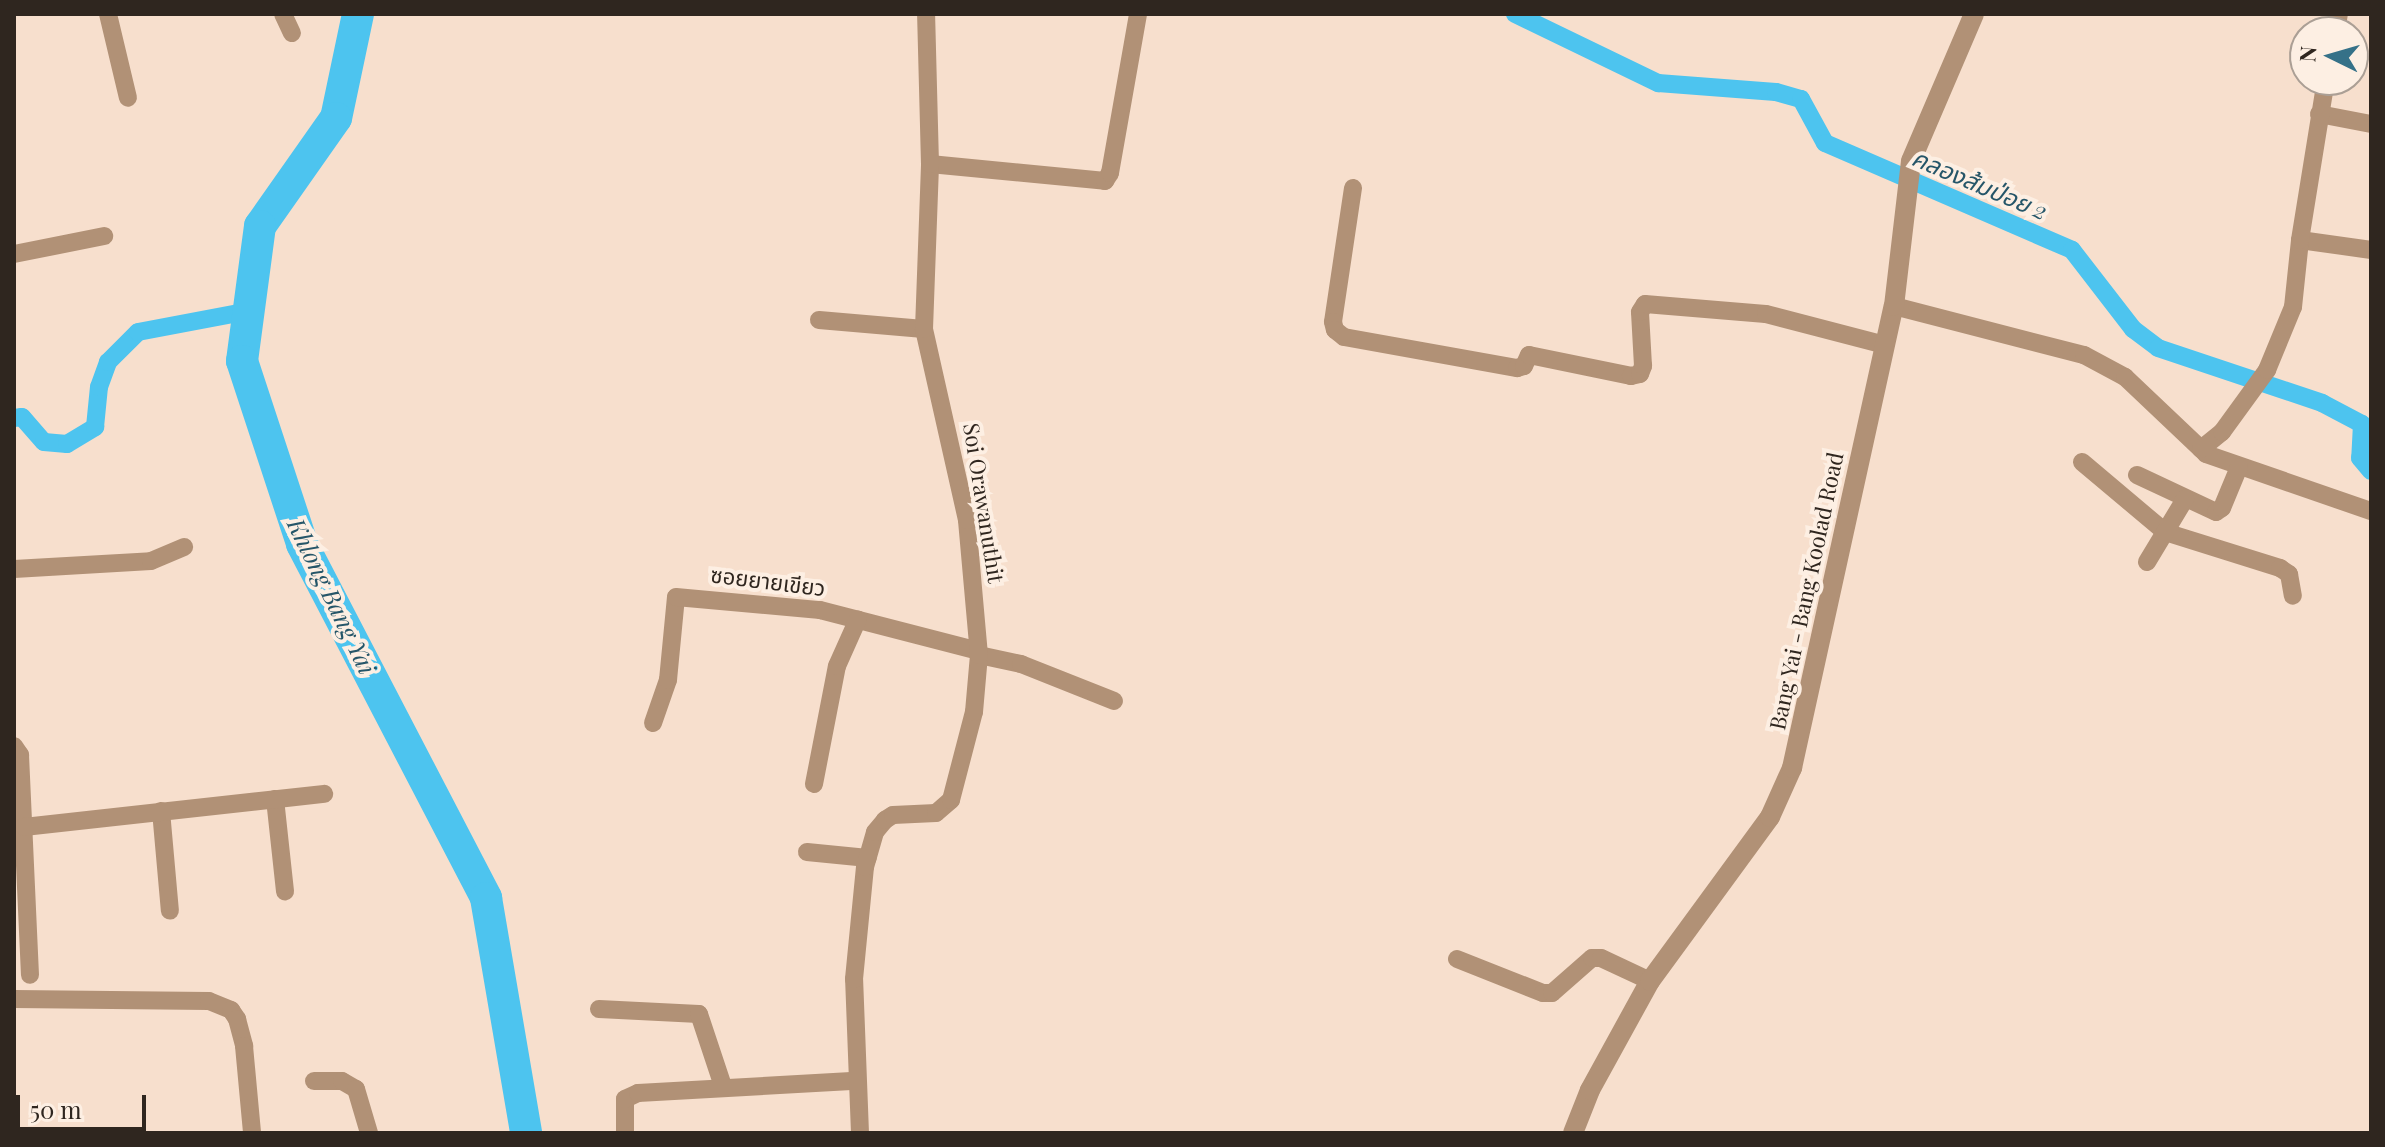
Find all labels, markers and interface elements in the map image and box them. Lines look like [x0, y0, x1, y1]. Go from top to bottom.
north arrow [2289, 16, 2369, 96]
text: N [2291, 45, 2323, 63]
water label: คลองส้มป่อย 2 [1908, 143, 2052, 225]
street label: Soi Orawanuthit [958, 421, 1010, 585]
street label: Bang Yai - Bang Koolad Road [1764, 449, 1848, 733]
water label: Khlong Bang Yai [282, 513, 382, 679]
street label: ซอยยายเขียว [709, 561, 827, 601]
scale bar [20, 1079, 150, 1129]
text: 50 m [30, 1093, 82, 1125]

